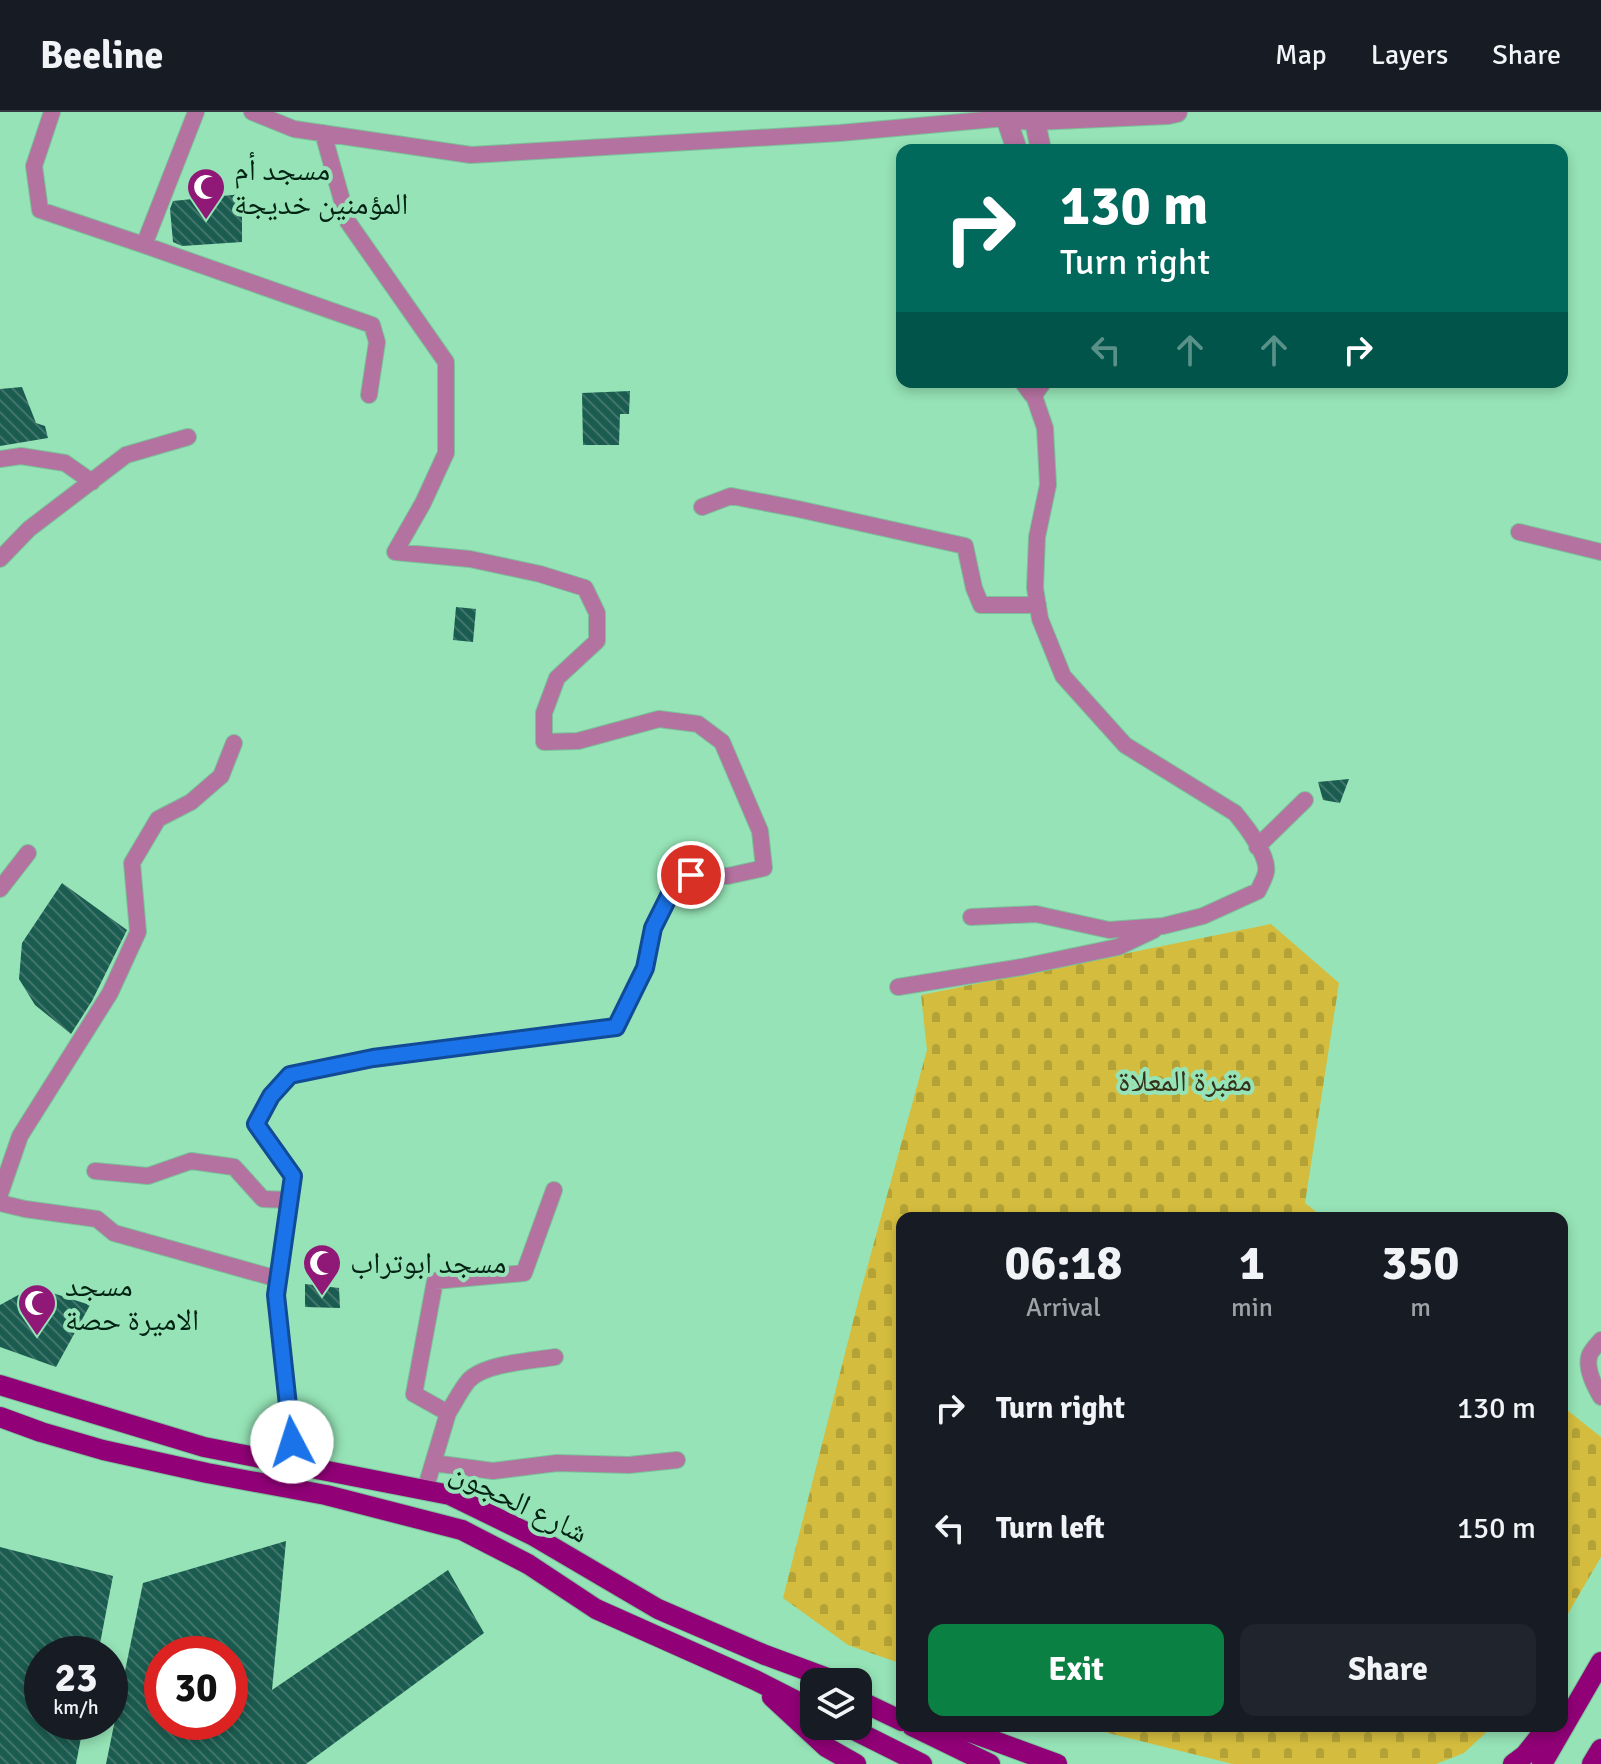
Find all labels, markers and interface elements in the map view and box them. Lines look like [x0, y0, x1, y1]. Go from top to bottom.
text: Beeline [40, 32, 163, 79]
text: Map [1275, 38, 1327, 72]
text: Layers [1371, 38, 1448, 72]
text: Share [1492, 38, 1561, 72]
place label: مسجد أم المؤمنين خديجة [234, 151, 408, 223]
mosque icon: مسجد أم المؤمنين خديجة [185, 166, 227, 221]
text: 130 m [1060, 171, 1208, 240]
icon: right [928, 176, 1032, 280]
text: Turn right [1060, 240, 1210, 285]
icon: left [1084, 328, 1128, 372]
icon: ahead [1168, 328, 1212, 372]
icon: ahead [1252, 328, 1296, 372]
icon: right [1336, 328, 1380, 372]
pin [657, 841, 725, 909]
icon: arrive [669, 853, 713, 897]
park label: مقبرة المعلاة [1118, 1063, 1252, 1100]
text: 06:18 [1005, 1234, 1122, 1293]
text: 1 [1239, 1234, 1265, 1293]
text: 350 [1382, 1234, 1459, 1293]
mosque icon: مسجد ابوتراب [301, 1242, 343, 1297]
place label: مسجد ابوتراب [350, 1245, 507, 1282]
place label: مسجد الاميرة حصة [65, 1268, 199, 1339]
mosque icon: مسجد الاميرة حصة [16, 1282, 58, 1337]
text: Arrival [1026, 1292, 1101, 1324]
text: min [1231, 1292, 1273, 1324]
text: m [1410, 1292, 1431, 1324]
icon: right [928, 1386, 972, 1430]
text: Turn right [996, 1390, 1125, 1427]
text: 130 m [1457, 1390, 1536, 1427]
position arrow [250, 1400, 334, 1484]
street label: شارع الحجون [444, 1453, 594, 1552]
icon: left [928, 1506, 972, 1550]
text: Turn left [996, 1510, 1105, 1547]
text: 150 m [1457, 1510, 1536, 1547]
button: Exit [928, 1624, 1224, 1716]
button: Share [1240, 1624, 1536, 1716]
speed limit sign: 30 [144, 1636, 248, 1740]
text: 23 [54, 1653, 98, 1703]
map controls [800, 1668, 872, 1740]
button: layers [800, 1668, 872, 1740]
text: km/h [53, 1695, 99, 1720]

